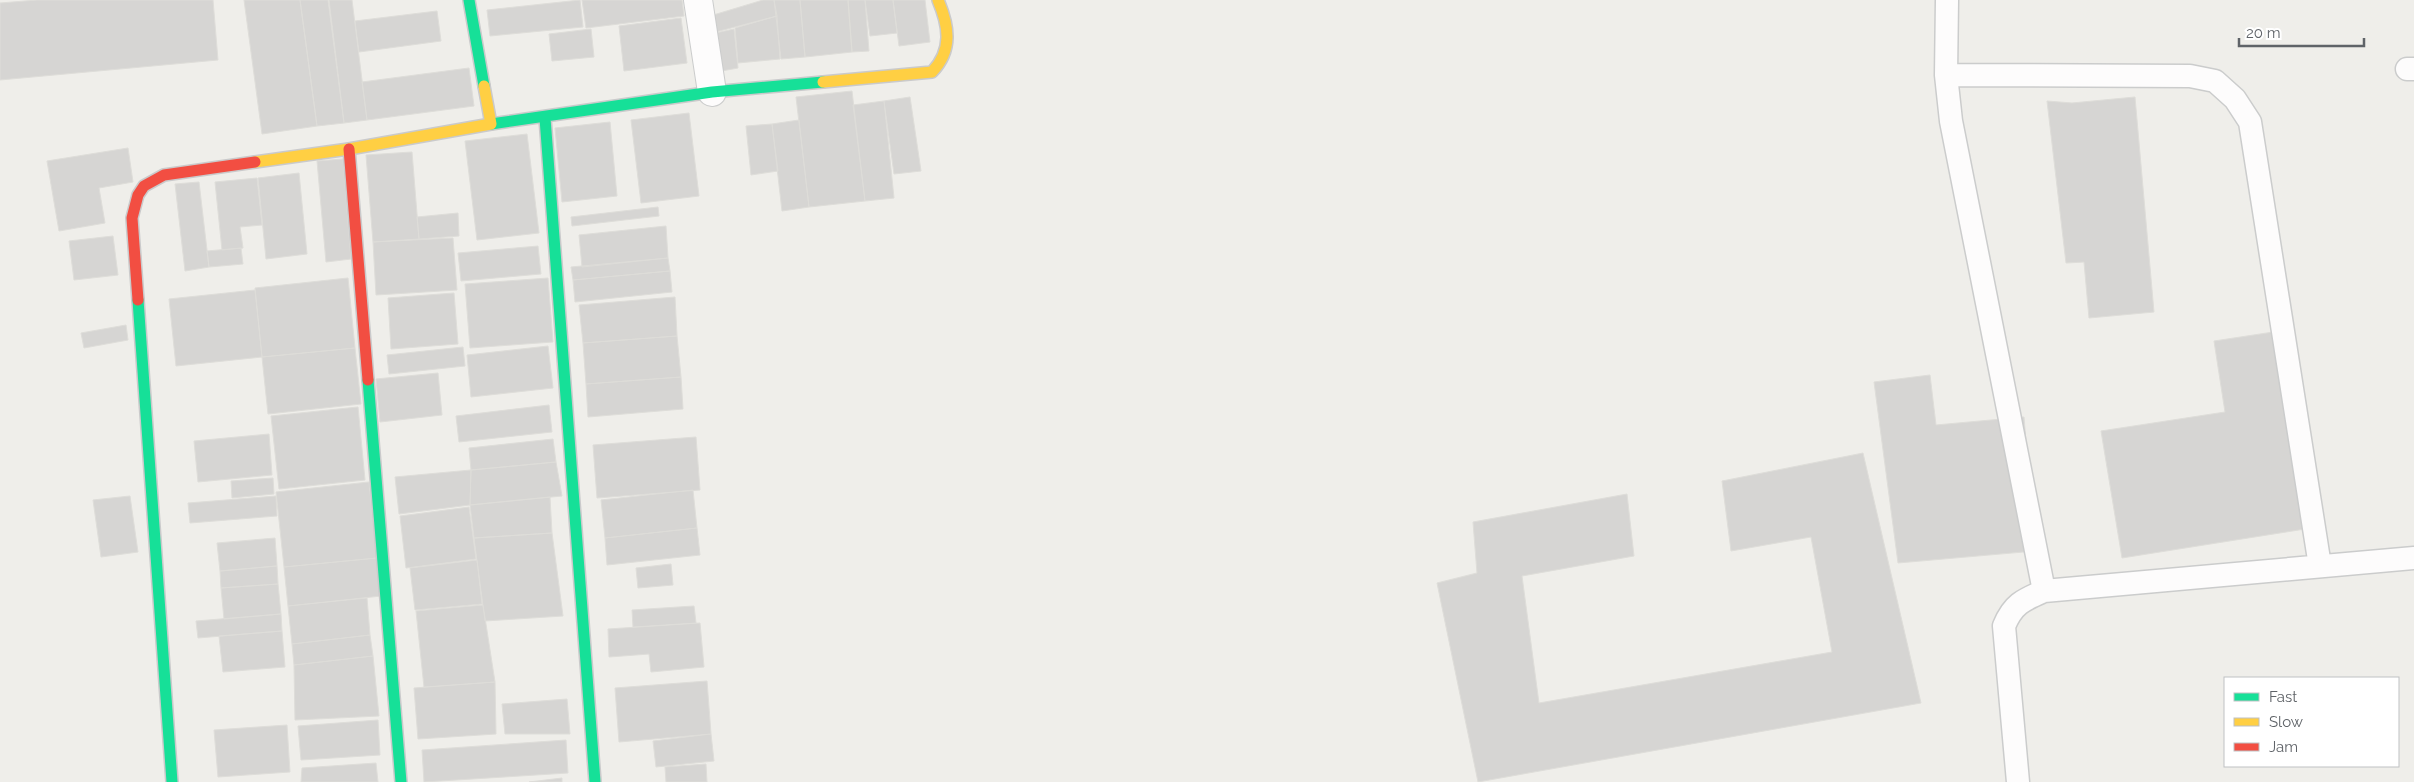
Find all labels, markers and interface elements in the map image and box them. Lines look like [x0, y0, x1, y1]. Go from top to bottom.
scale bar [2239, 15, 2364, 47]
text: 20 m [2246, 24, 2281, 42]
legend [2224, 677, 2399, 767]
text: Fast [2269, 688, 2297, 706]
text: Slow [2269, 713, 2303, 731]
text: Jam [2269, 738, 2298, 756]

